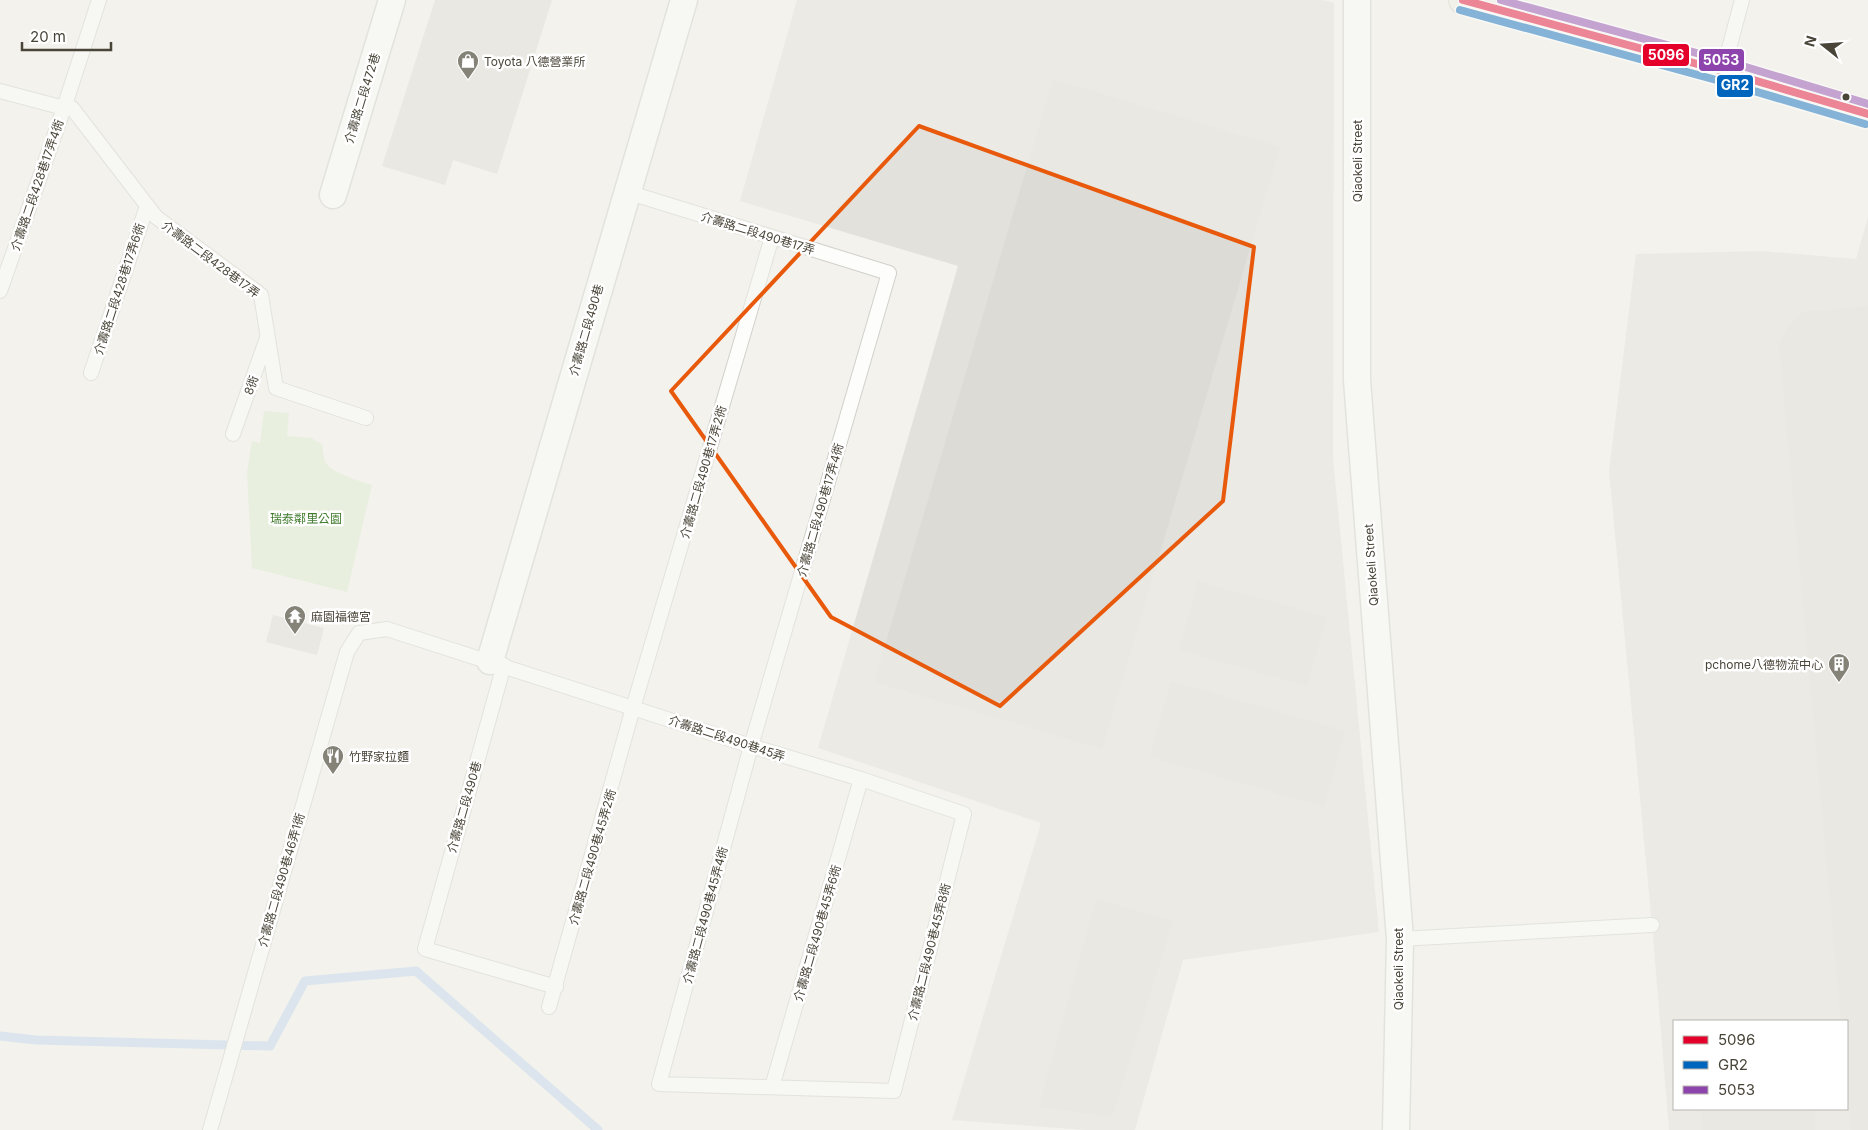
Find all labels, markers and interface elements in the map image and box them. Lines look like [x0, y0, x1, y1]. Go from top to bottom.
scale bar [22, 20, 111, 52]
north arrow [1798, 20, 1848, 70]
text: 20 m [30, 27, 66, 46]
text: N [1800, 33, 1820, 49]
line badge: 5096 [1642, 43, 1690, 67]
text: 5096 [1648, 46, 1684, 63]
line badge: 5053 [1698, 48, 1745, 72]
shop icon: Toyota 八德營業所 [456, 49, 480, 80]
street label: 介壽路二段472巷 [341, 51, 383, 145]
text: 5053 [1703, 51, 1739, 68]
place label: Toyota 八德營業所 [484, 54, 586, 69]
line badge: GR2 [1716, 74, 1754, 98]
text: GR2 [1721, 76, 1749, 93]
unlabelled marker [1841, 92, 1851, 102]
street label: 介壽路二段428巷17弄4衖 [7, 117, 67, 253]
street label: Qiaokeli Street [1350, 120, 1365, 202]
street label: 介壽路二段490巷17弄 [699, 209, 817, 257]
street label: 介壽路二段428巷17弄 [159, 217, 263, 301]
street label: 介壽路二段428巷17弄6衖 [91, 221, 147, 357]
street label: 介壽路二段490巷 [566, 282, 606, 378]
street label: 8衖 [241, 373, 261, 397]
street label: 介壽路二段490巷17弄2衖 [677, 404, 729, 540]
street label: 介壽路二段490巷17弄4衖 [794, 442, 846, 578]
park label: 瑞泰鄰里公園 [270, 511, 342, 526]
street label: Qiaokeli Street [1361, 523, 1381, 607]
temple icon: 麻園福德宮 [283, 604, 307, 635]
place label: 麻園福德宮 [311, 609, 371, 624]
building icon: pchome八德物流中心 [1827, 652, 1851, 683]
place label: pchome八德物流中心 [1705, 657, 1823, 672]
street label: 介壽路二段490巷45弄 [667, 712, 787, 764]
restaurant icon: 竹野家拉麵 [321, 744, 345, 775]
place label: 竹野家拉麵 [349, 749, 409, 764]
street label: 介壽路二段490巷 [444, 759, 484, 855]
street label: 介壽路二段490巷45弄2衖 [565, 787, 619, 927]
street label: 介壽路二段490巷46弄1衖 [255, 811, 307, 949]
street label: 介壽路二段490巷45弄4衖 [679, 845, 731, 985]
street label: 介壽路二段490巷45弄6衖 [790, 863, 844, 1003]
street label: 介壽路二段490巷45弄8衖 [905, 882, 953, 1022]
street label: Qiaokeli Street [1391, 928, 1406, 1010]
legend [1673, 1020, 1848, 1110]
text: 5096 [1718, 1030, 1755, 1049]
text: GR2 [1718, 1055, 1748, 1074]
text: 5053 [1718, 1080, 1755, 1099]

